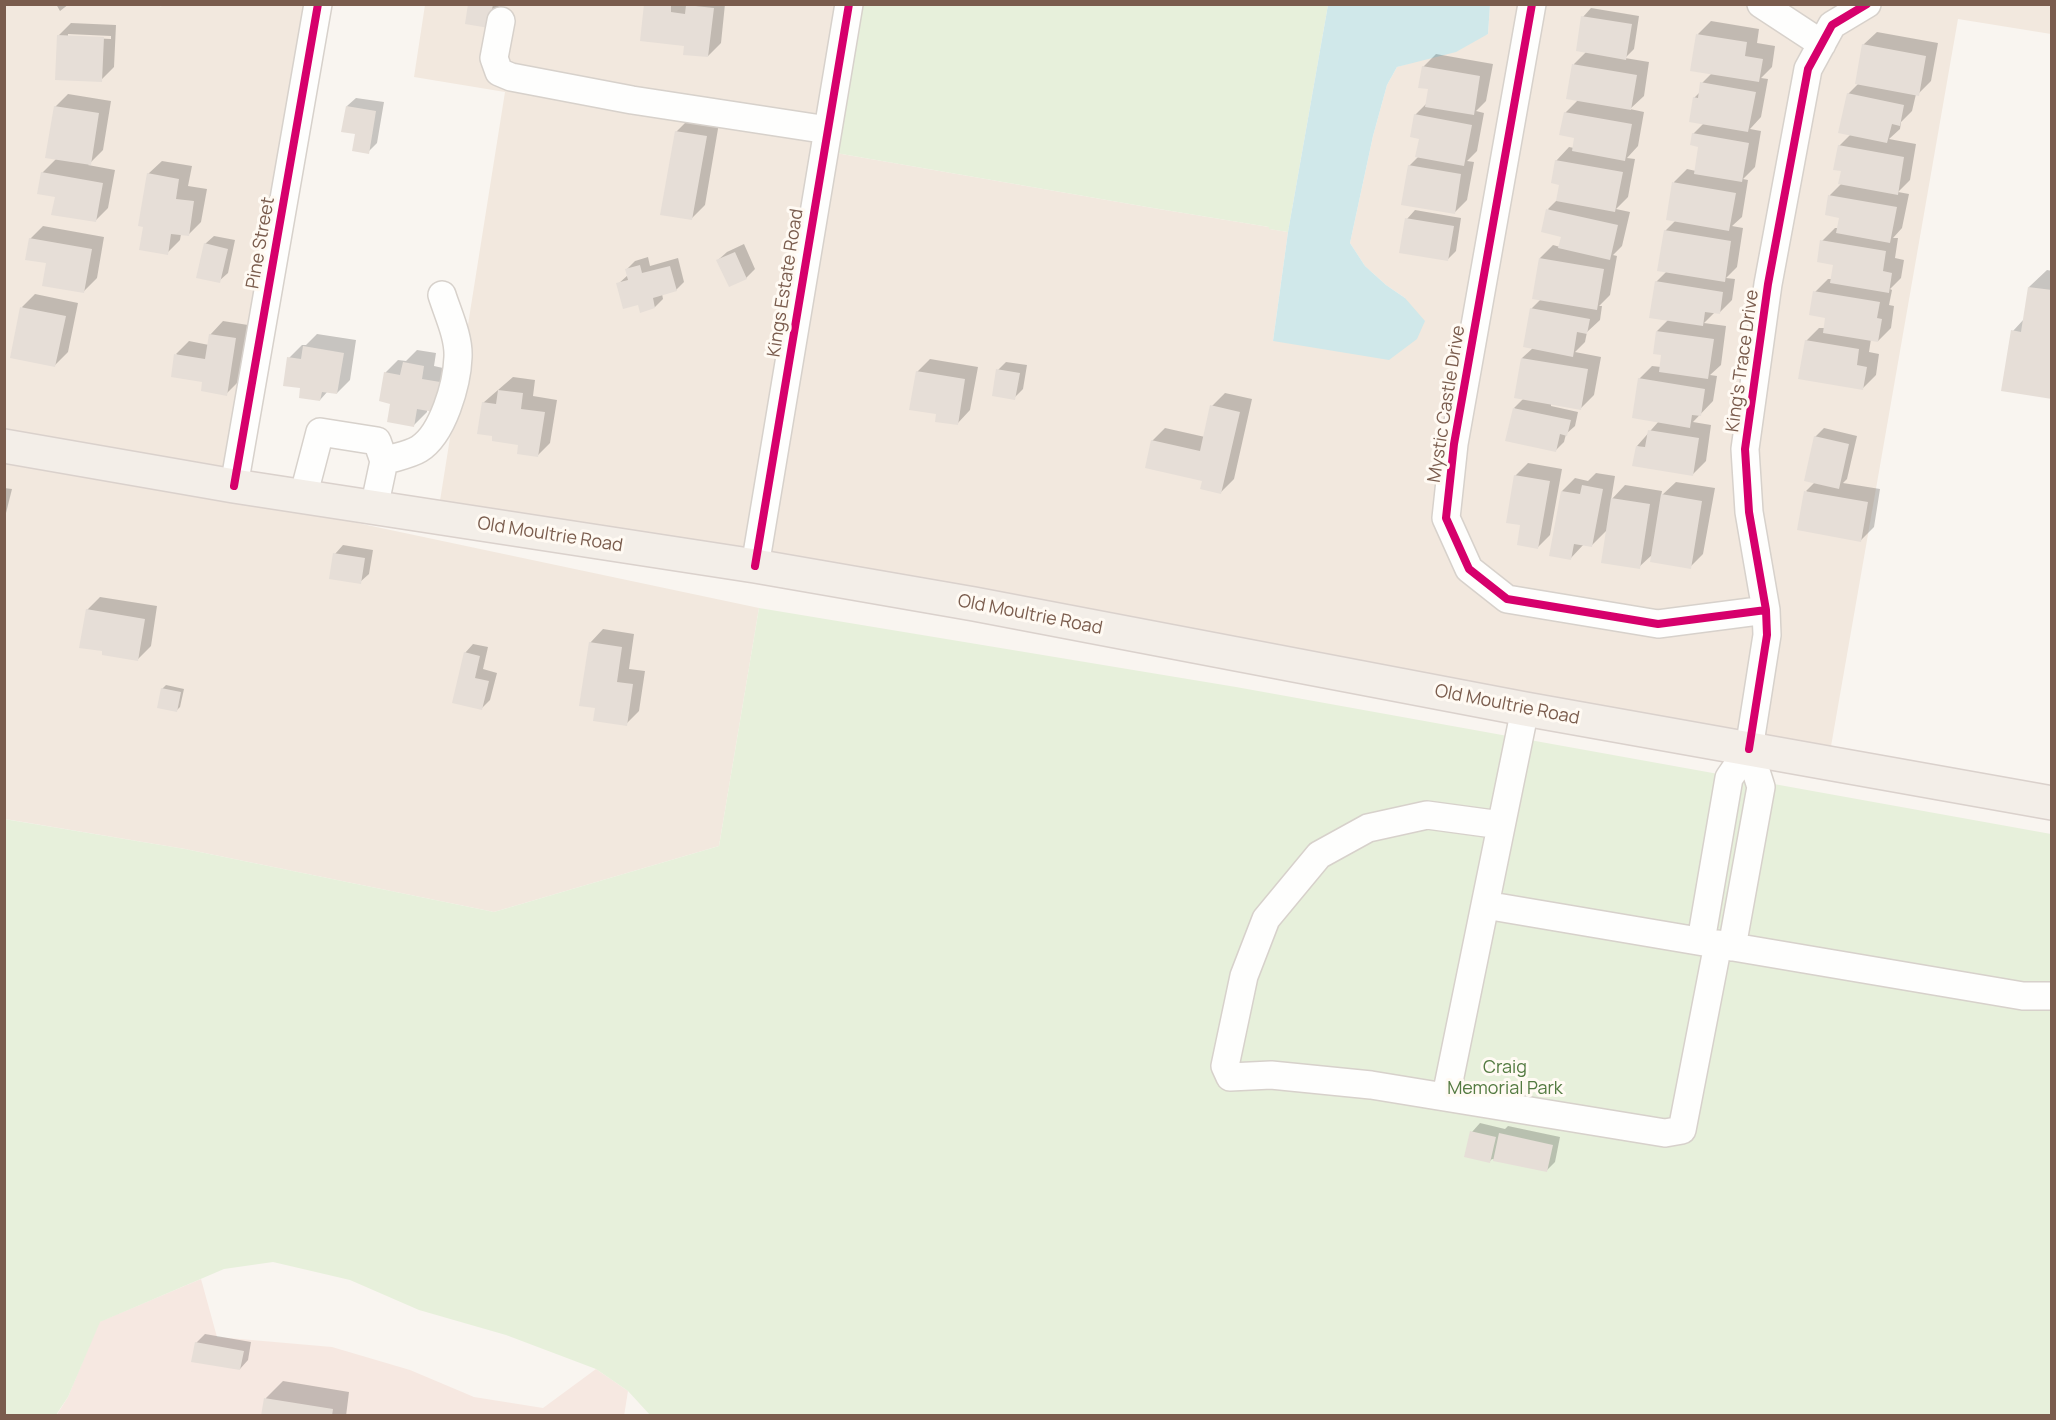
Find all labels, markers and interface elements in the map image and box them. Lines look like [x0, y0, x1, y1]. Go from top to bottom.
street label: Pine Street [242, 195, 280, 291]
street label: Kings Estate Road [764, 207, 808, 359]
street label: King's Trace Drive [1722, 288, 1764, 434]
street label: Mystic Castle Drive [1424, 324, 1470, 484]
street label: Old Moultrie Road [476, 513, 624, 557]
street label: Old Moultrie Road [956, 590, 1104, 640]
street label: Old Moultrie Road [1433, 680, 1581, 730]
park label: Craig Memorial Park [1447, 1057, 1563, 1100]

